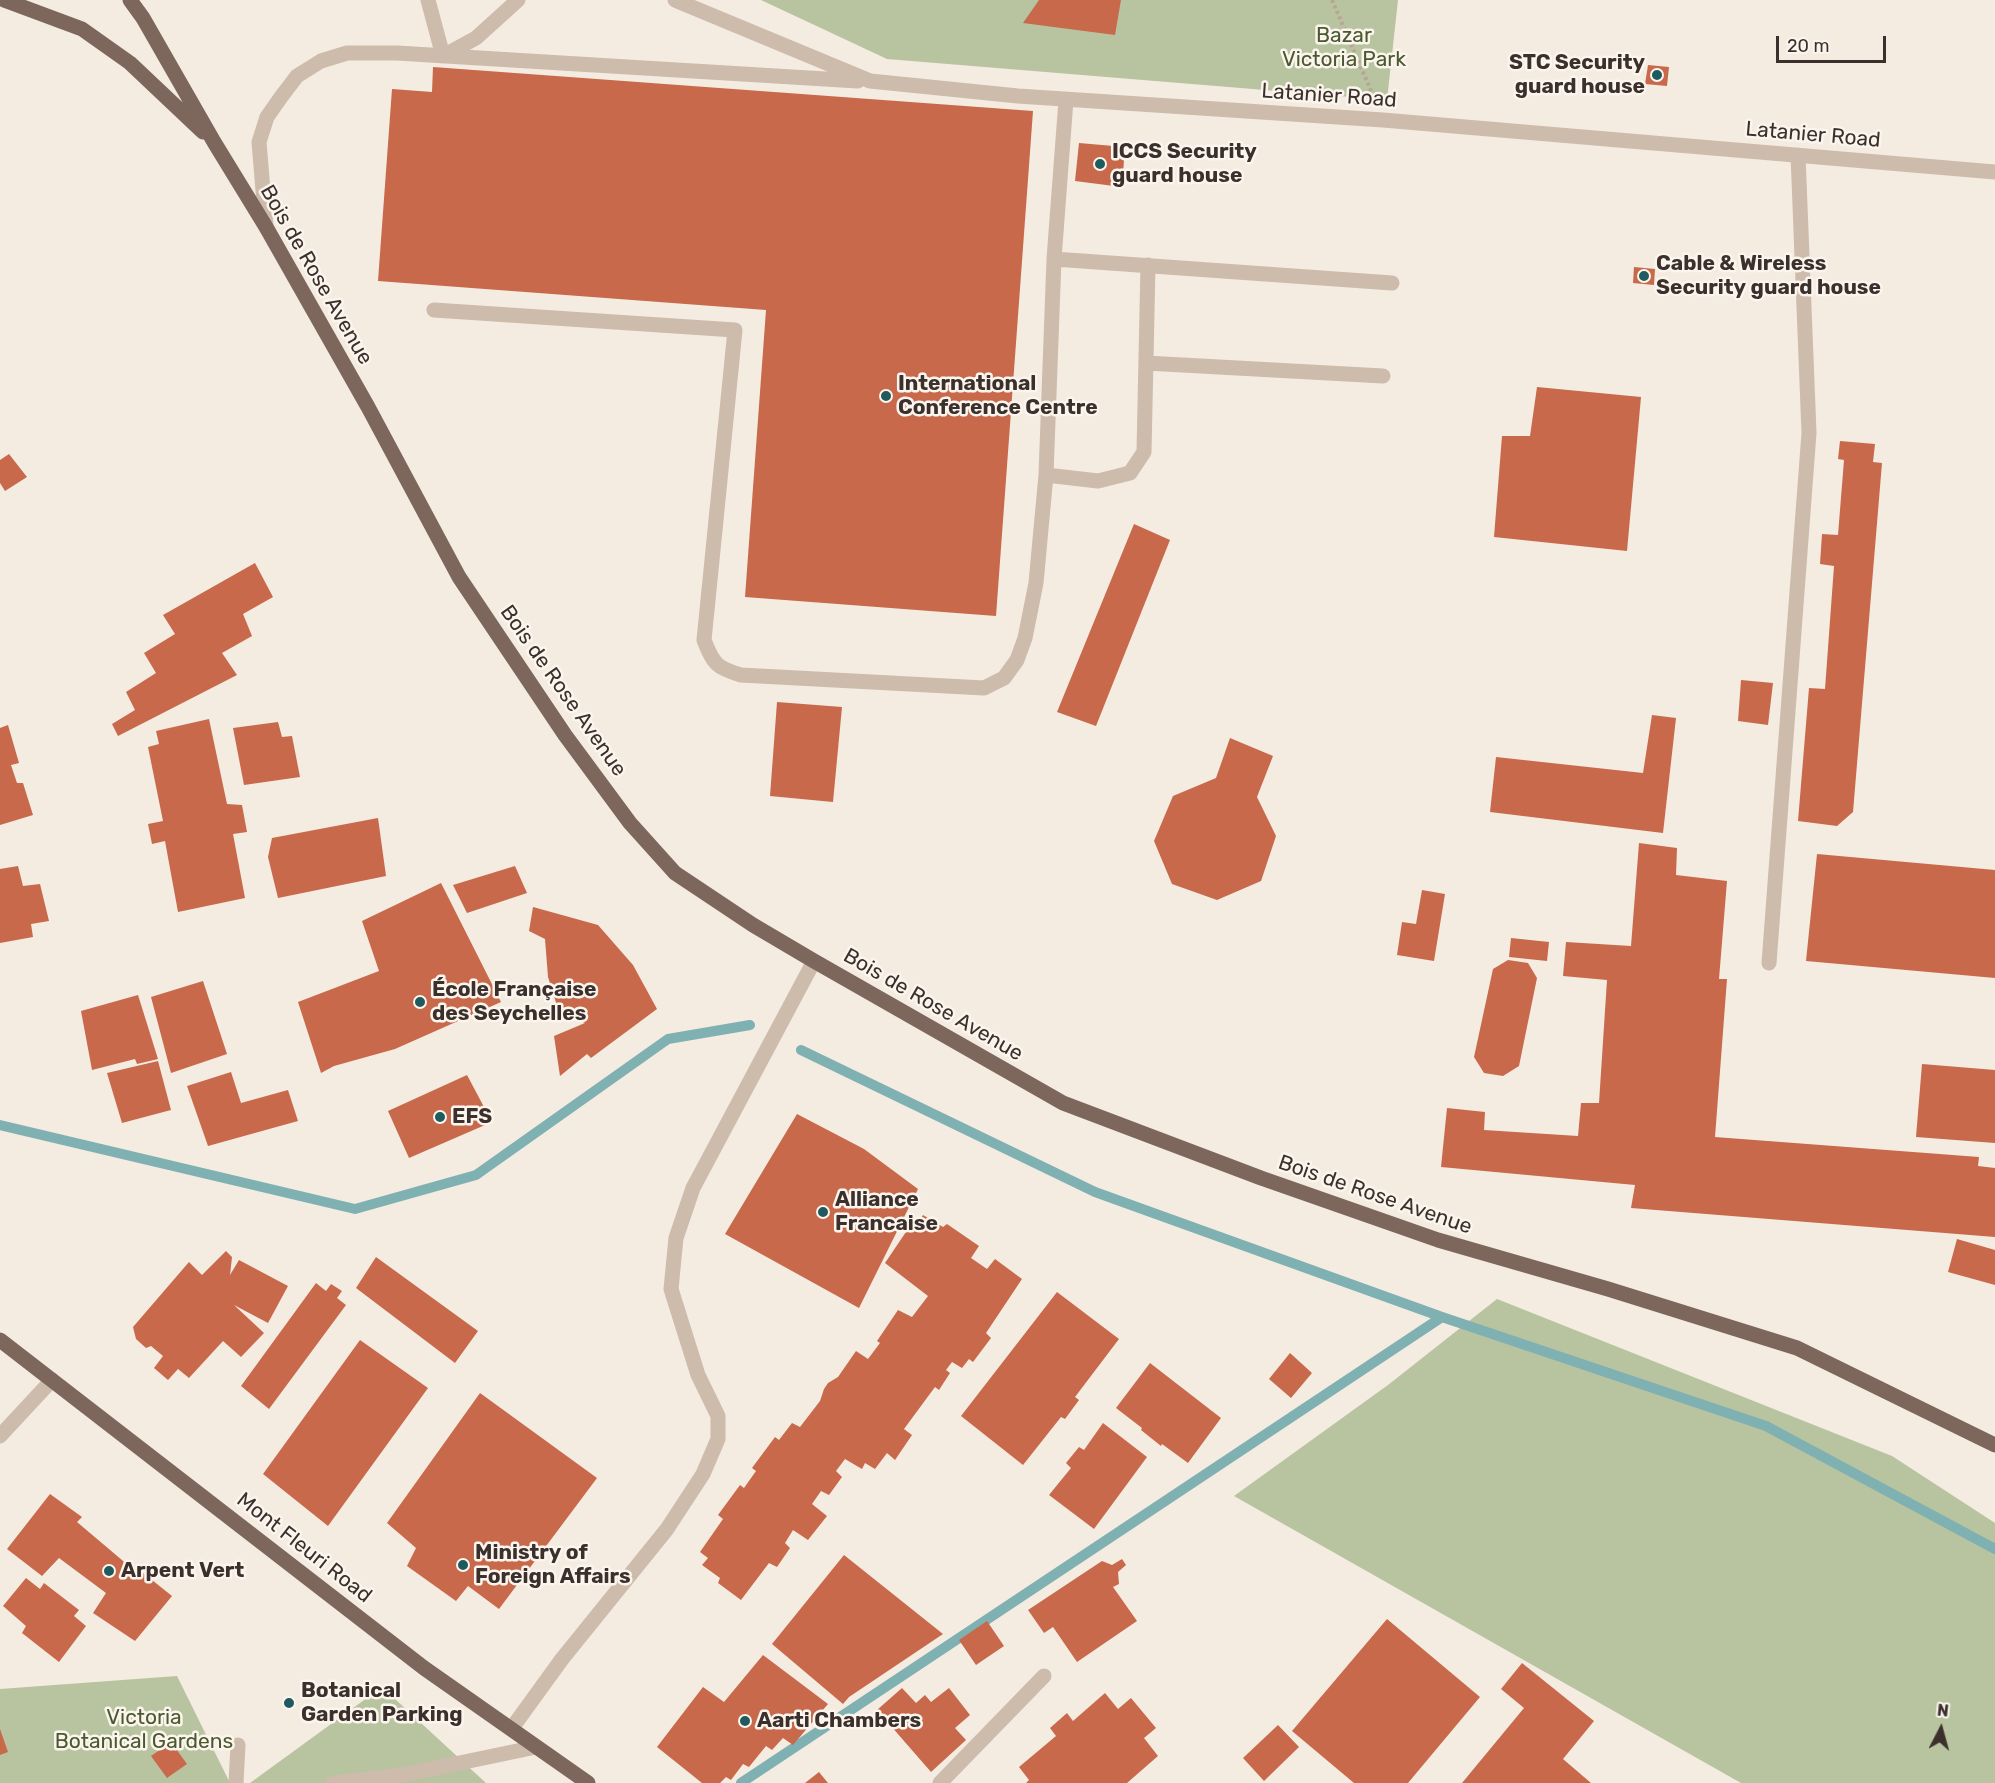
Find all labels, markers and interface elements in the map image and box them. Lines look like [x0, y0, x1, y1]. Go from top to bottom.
park label: Bazar Victoria Park [1282, 23, 1406, 73]
scale bar [1779, 24, 1888, 62]
text: 20 m [1787, 35, 1829, 57]
place label: STC Security guard house [1509, 50, 1645, 100]
marker: STC Security guard house [1650, 68, 1664, 82]
street label: Latanier Road [1260, 79, 1398, 113]
street label: Latanier Road [1744, 117, 1882, 153]
place label: ICCS Security guard house [1112, 139, 1257, 189]
marker: ICCS Security guard house [1093, 157, 1107, 171]
street label: Bois de Rose Avenue [254, 181, 378, 369]
place label: Cable & Wireless Security guard house [1656, 251, 1881, 301]
marker: Cable & Wireless Security guard house [1637, 269, 1651, 283]
place label: International Conference Centre [898, 371, 1098, 421]
marker: International Conference Centre [879, 389, 893, 403]
street label: Bois de Rose Avenue [494, 601, 632, 781]
street label: Bois de Rose Avenue [839, 943, 1027, 1067]
place label: École Française des Seychelles [432, 977, 596, 1027]
marker: École Française des Seychelles [413, 995, 427, 1009]
place label: EFS [452, 1104, 492, 1130]
marker: EFS [433, 1110, 447, 1124]
street label: Bois de Rose Avenue [1275, 1150, 1475, 1240]
place label: Alliance Francaise [835, 1187, 938, 1237]
marker: Alliance Francaise [816, 1205, 830, 1219]
street label: Mont Fleuri Road [231, 1487, 377, 1609]
place label: Ministry of Foreign Affairs [475, 1540, 631, 1590]
place label: Arpent Vert [121, 1558, 244, 1584]
marker: Ministry of Foreign Affairs [456, 1558, 470, 1572]
marker: Arpent Vert [102, 1564, 116, 1578]
place label: Botanical Garden Parking [301, 1678, 463, 1728]
marker: Botanical Garden Parking [282, 1696, 296, 1710]
north arrow [1911, 1699, 1971, 1759]
text: N [1936, 1701, 1950, 1721]
park label: Victoria Botanical Gardens [55, 1705, 233, 1755]
place label: Aarti Chambers [757, 1708, 921, 1734]
marker: Aarti Chambers [738, 1714, 752, 1728]

